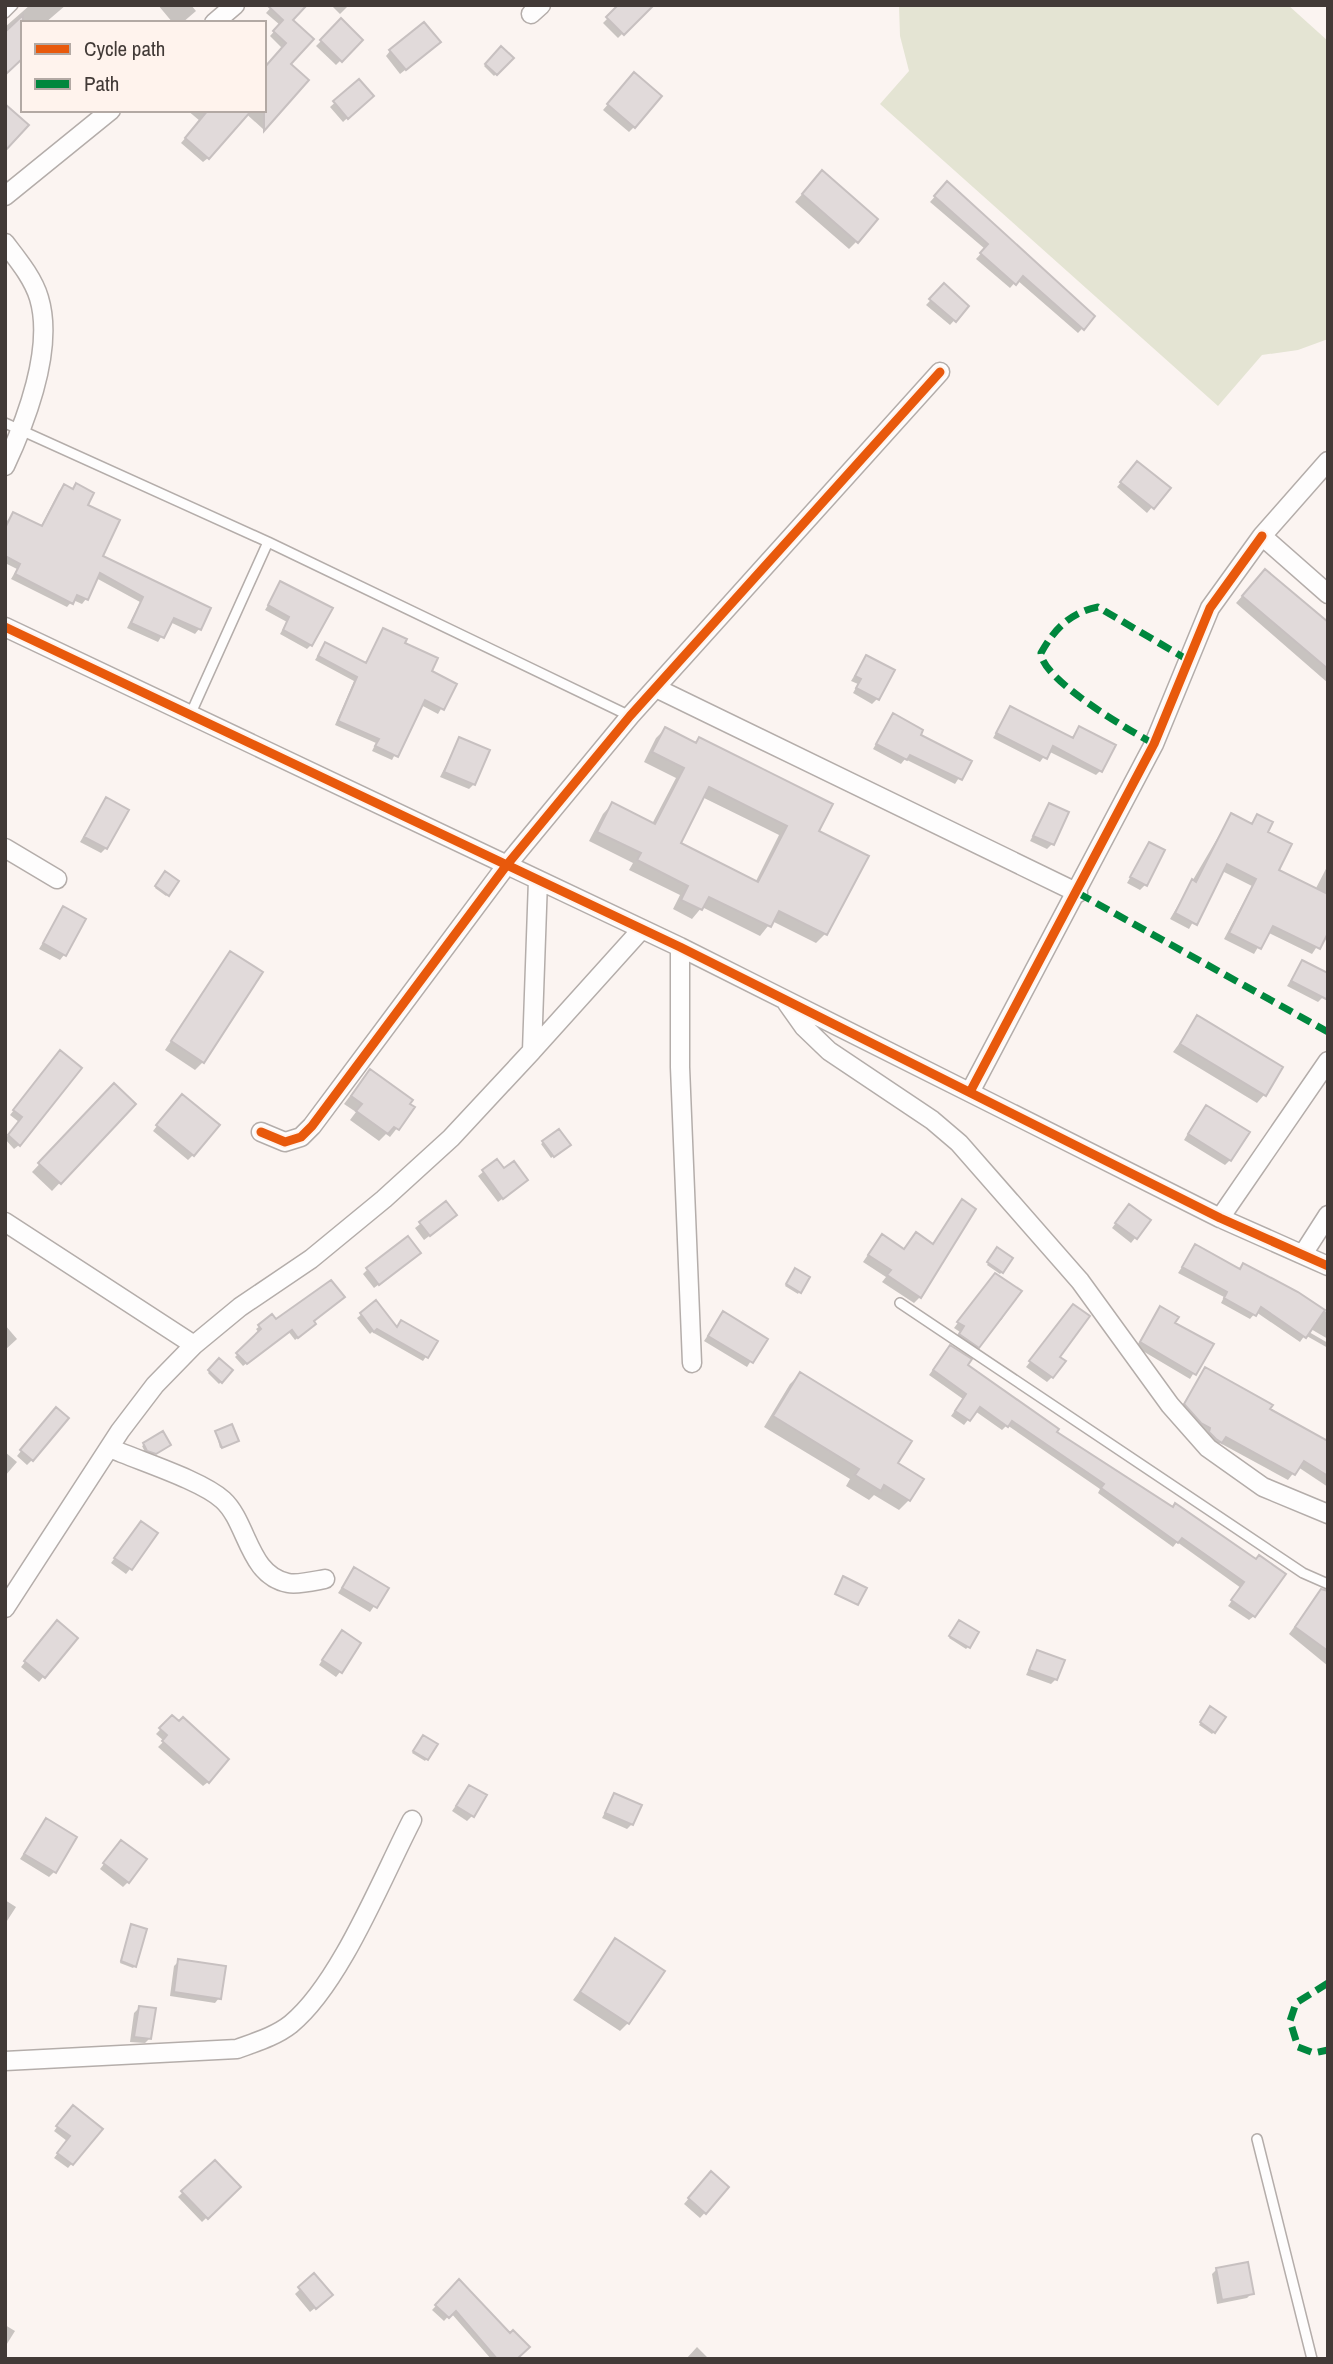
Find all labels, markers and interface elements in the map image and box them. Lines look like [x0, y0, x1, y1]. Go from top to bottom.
legend [21, 21, 266, 112]
text: Cycle path [84, 34, 165, 63]
text: Path [84, 69, 119, 98]

